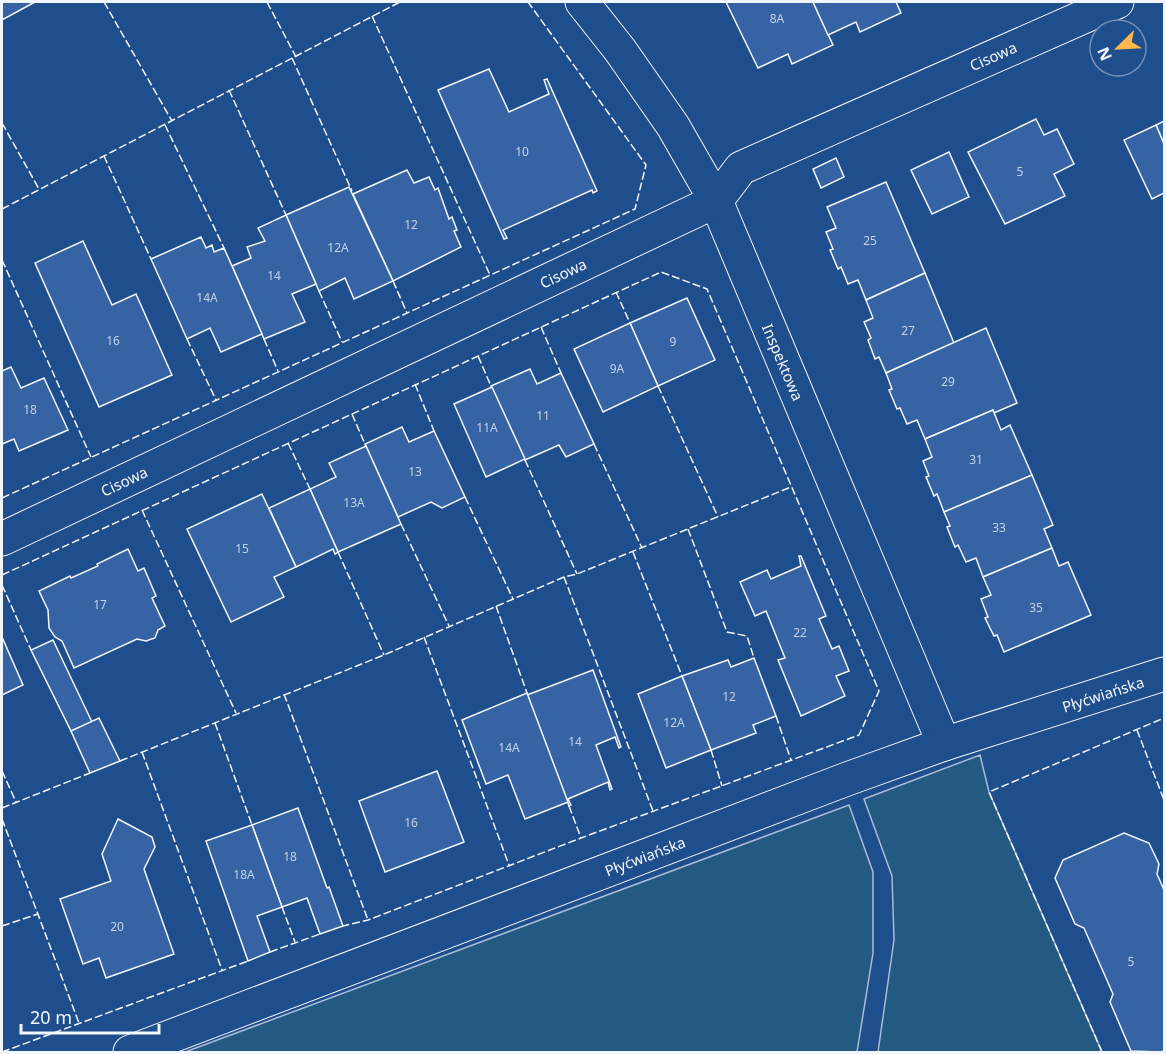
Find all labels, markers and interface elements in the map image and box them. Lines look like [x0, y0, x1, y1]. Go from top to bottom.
house number: 8A [770, 10, 785, 27]
north arrow [1088, 18, 1148, 78]
street label: Cisowa [966, 37, 1020, 75]
text: N [1092, 44, 1117, 65]
house number: 10 [515, 143, 529, 160]
house number: 5 [1017, 163, 1024, 180]
house number: 12 [404, 216, 418, 233]
house number: 25 [863, 232, 877, 249]
house number: 12A [327, 239, 349, 256]
street label: Cisowa [536, 253, 590, 293]
house number: 14 [267, 267, 281, 284]
house number: 14A [196, 289, 218, 306]
street label: Inspektowa [758, 321, 808, 403]
house number: 27 [901, 322, 915, 339]
house number: 16 [106, 332, 120, 349]
house number: 9 [670, 333, 677, 350]
house number: 9A [610, 360, 625, 377]
house number: 29 [941, 373, 955, 390]
house number: 18 [23, 401, 37, 418]
house number: 11 [536, 407, 550, 424]
house number: 11A [476, 419, 498, 436]
house number: 31 [969, 451, 983, 468]
street label: Cisowa [97, 461, 151, 501]
house number: 13 [408, 463, 422, 480]
house number: 13A [343, 494, 365, 511]
house number: 33 [992, 519, 1006, 536]
house number: 15 [235, 540, 249, 557]
house number: 17 [93, 596, 107, 613]
house number: 35 [1029, 599, 1043, 616]
house number: 22 [793, 624, 807, 641]
street label: Płyćwiańska [1060, 671, 1146, 717]
house number: 12 [722, 688, 736, 705]
house number: 12A [663, 714, 685, 731]
house number: 14 [568, 733, 582, 750]
house number: 14A [498, 739, 520, 756]
house number: 16 [404, 814, 418, 831]
street label: Płyćwiańska [602, 831, 688, 881]
house number: 18 [283, 848, 297, 865]
house number: 18A [233, 866, 255, 883]
house number: 20 [110, 918, 124, 935]
house number: 5 [1128, 953, 1135, 970]
scale bar [21, 997, 159, 1035]
text: 20 m [30, 1005, 72, 1029]

